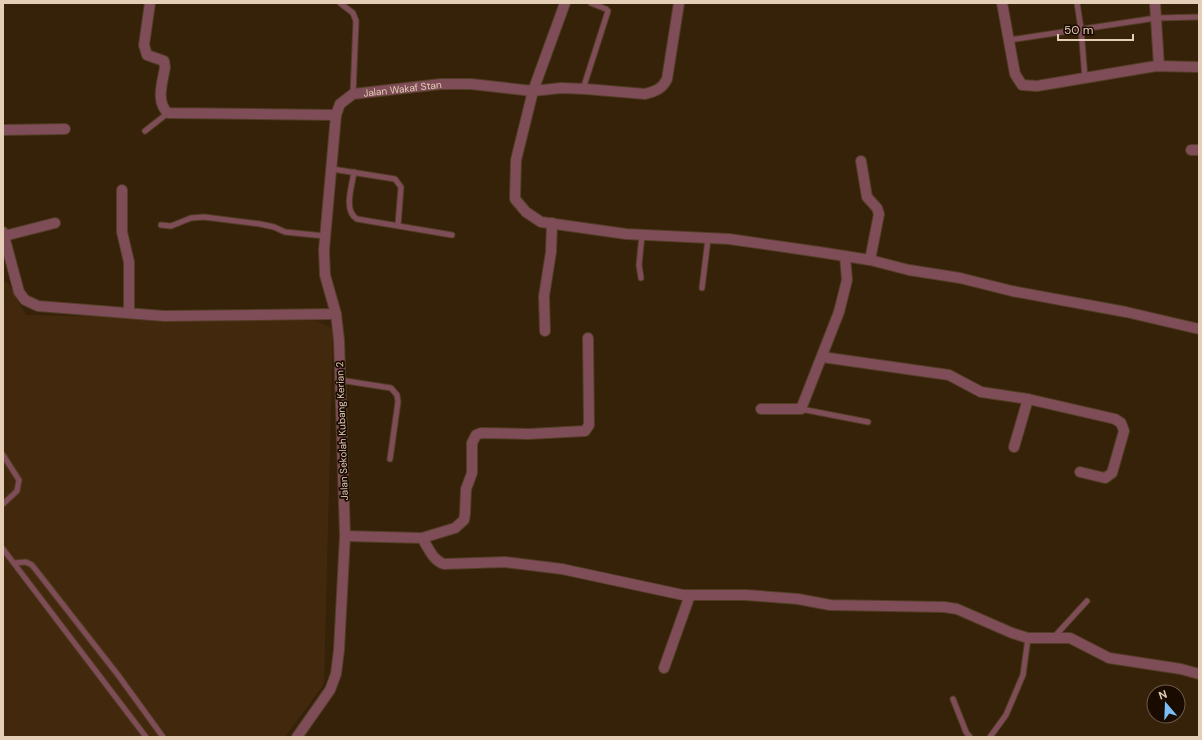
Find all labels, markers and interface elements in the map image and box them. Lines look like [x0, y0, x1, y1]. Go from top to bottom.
scale bar [1058, 16, 1133, 42]
text: 50 m [1064, 22, 1093, 38]
street label: Jalan Wakaf Stan [363, 77, 442, 99]
street label: Jalan Sekolah Kubang Kerian 2 [333, 361, 351, 501]
north arrow [1146, 684, 1186, 724]
text: N [1157, 687, 1169, 702]

